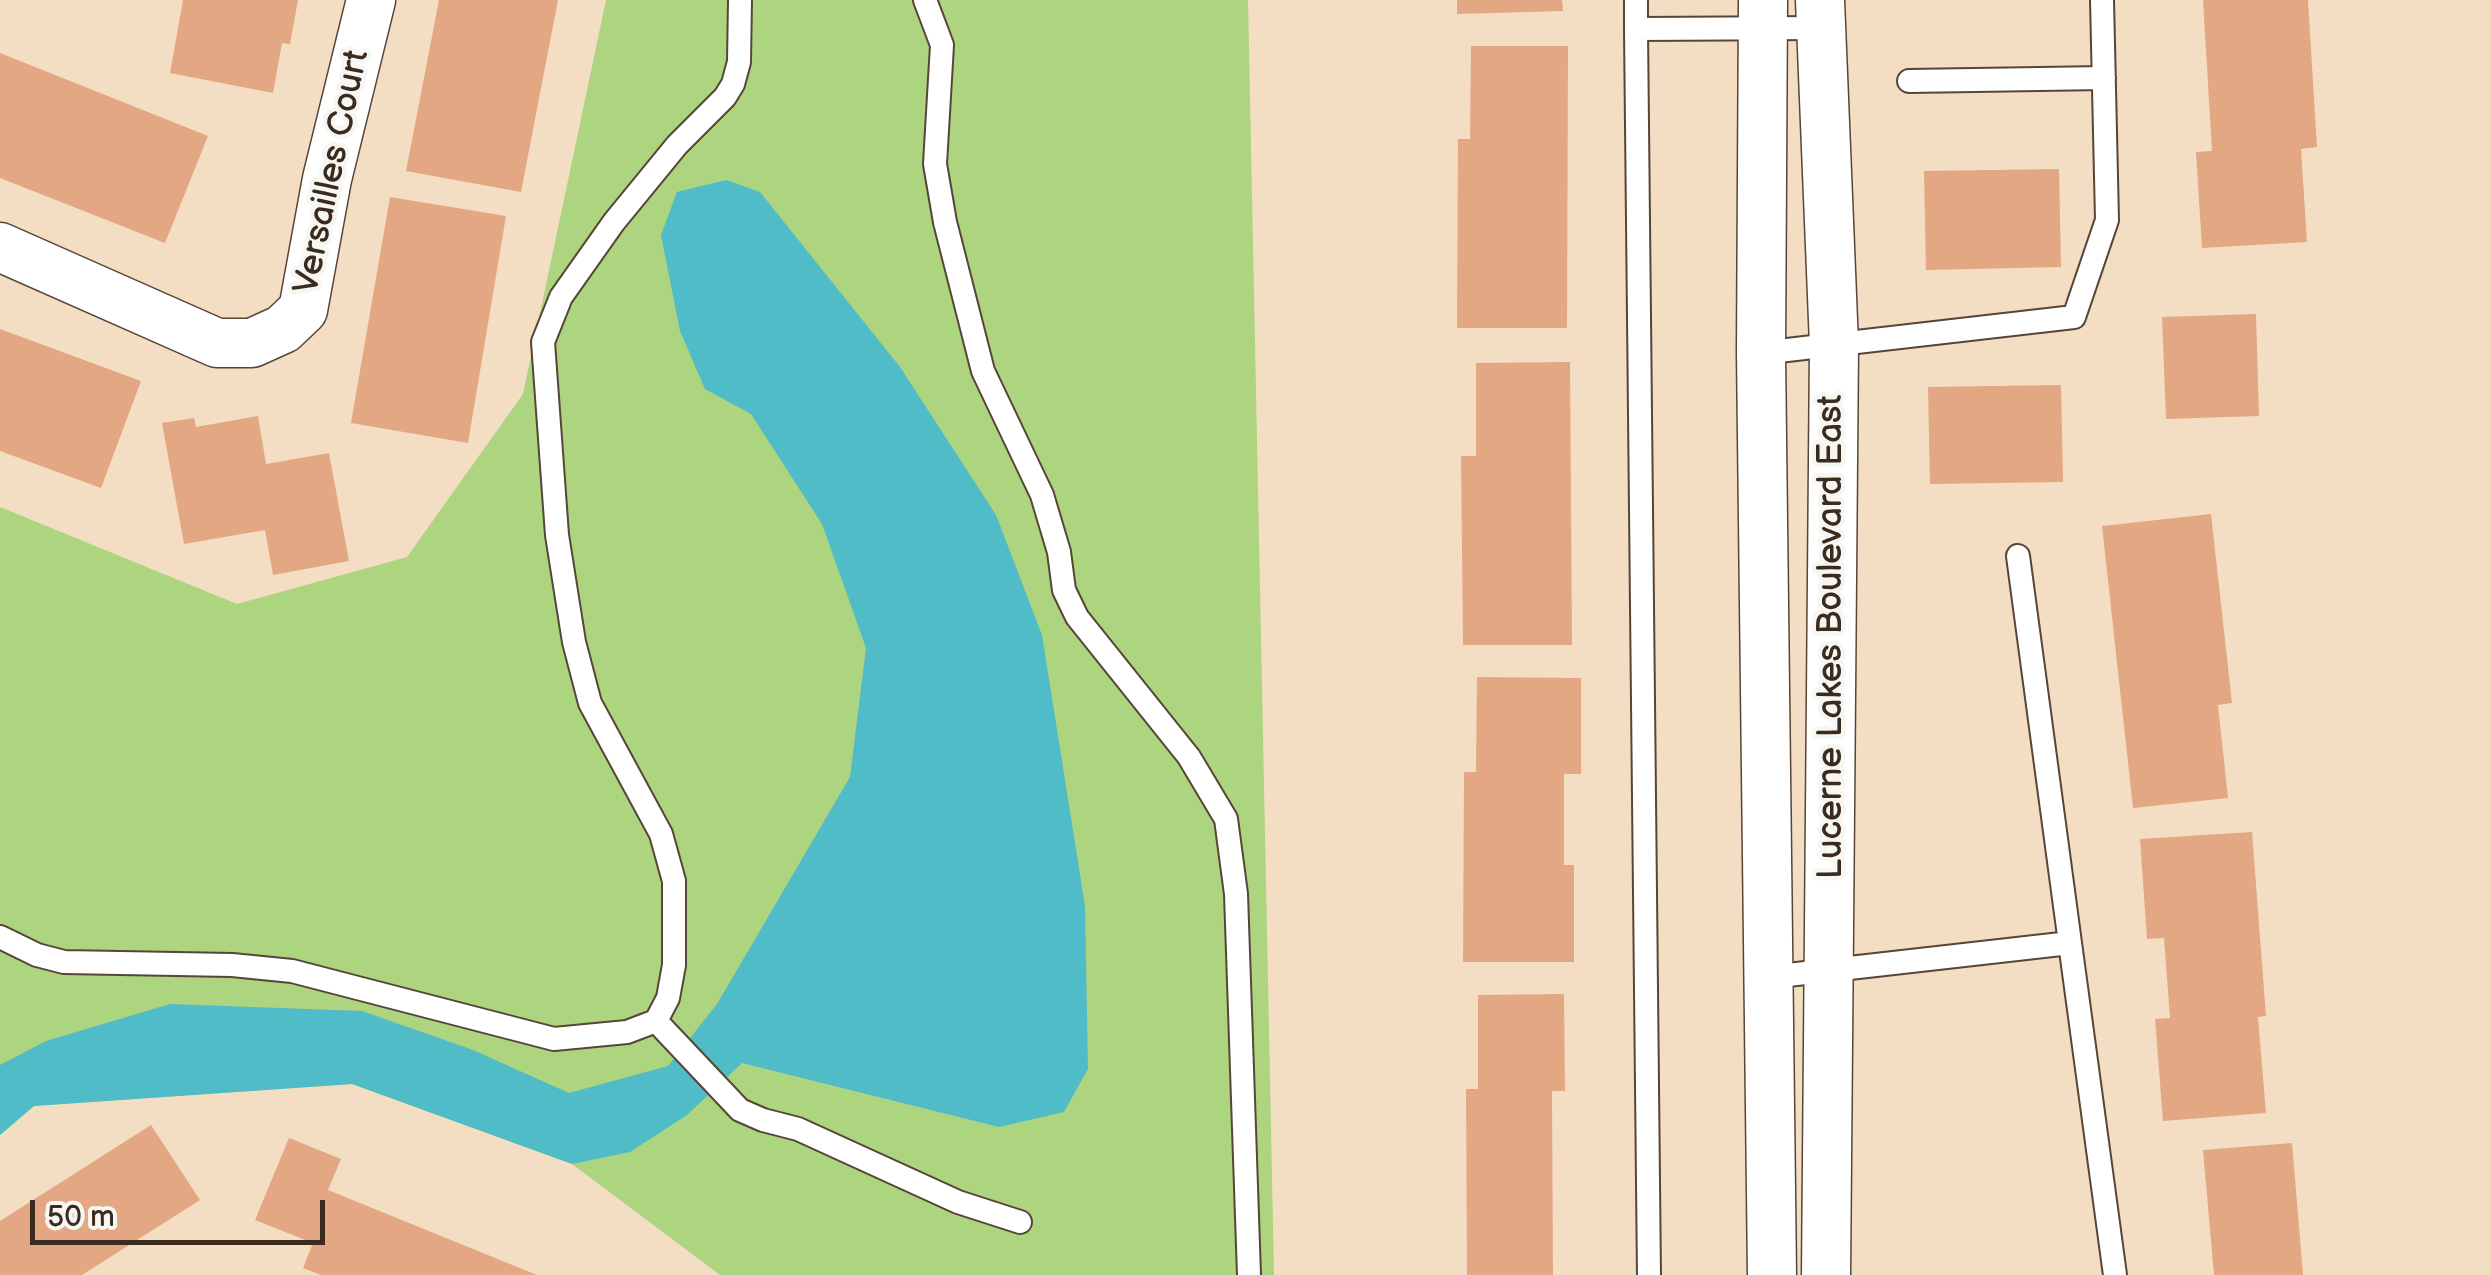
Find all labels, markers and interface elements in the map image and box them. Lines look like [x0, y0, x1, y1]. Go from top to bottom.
street label: Versailles Court [287, 46, 379, 298]
street label: Lucerne Lakes Boulevard East [1811, 395, 1853, 879]
scale bar [35, 1180, 330, 1242]
text: 50 m [47, 1199, 115, 1235]

